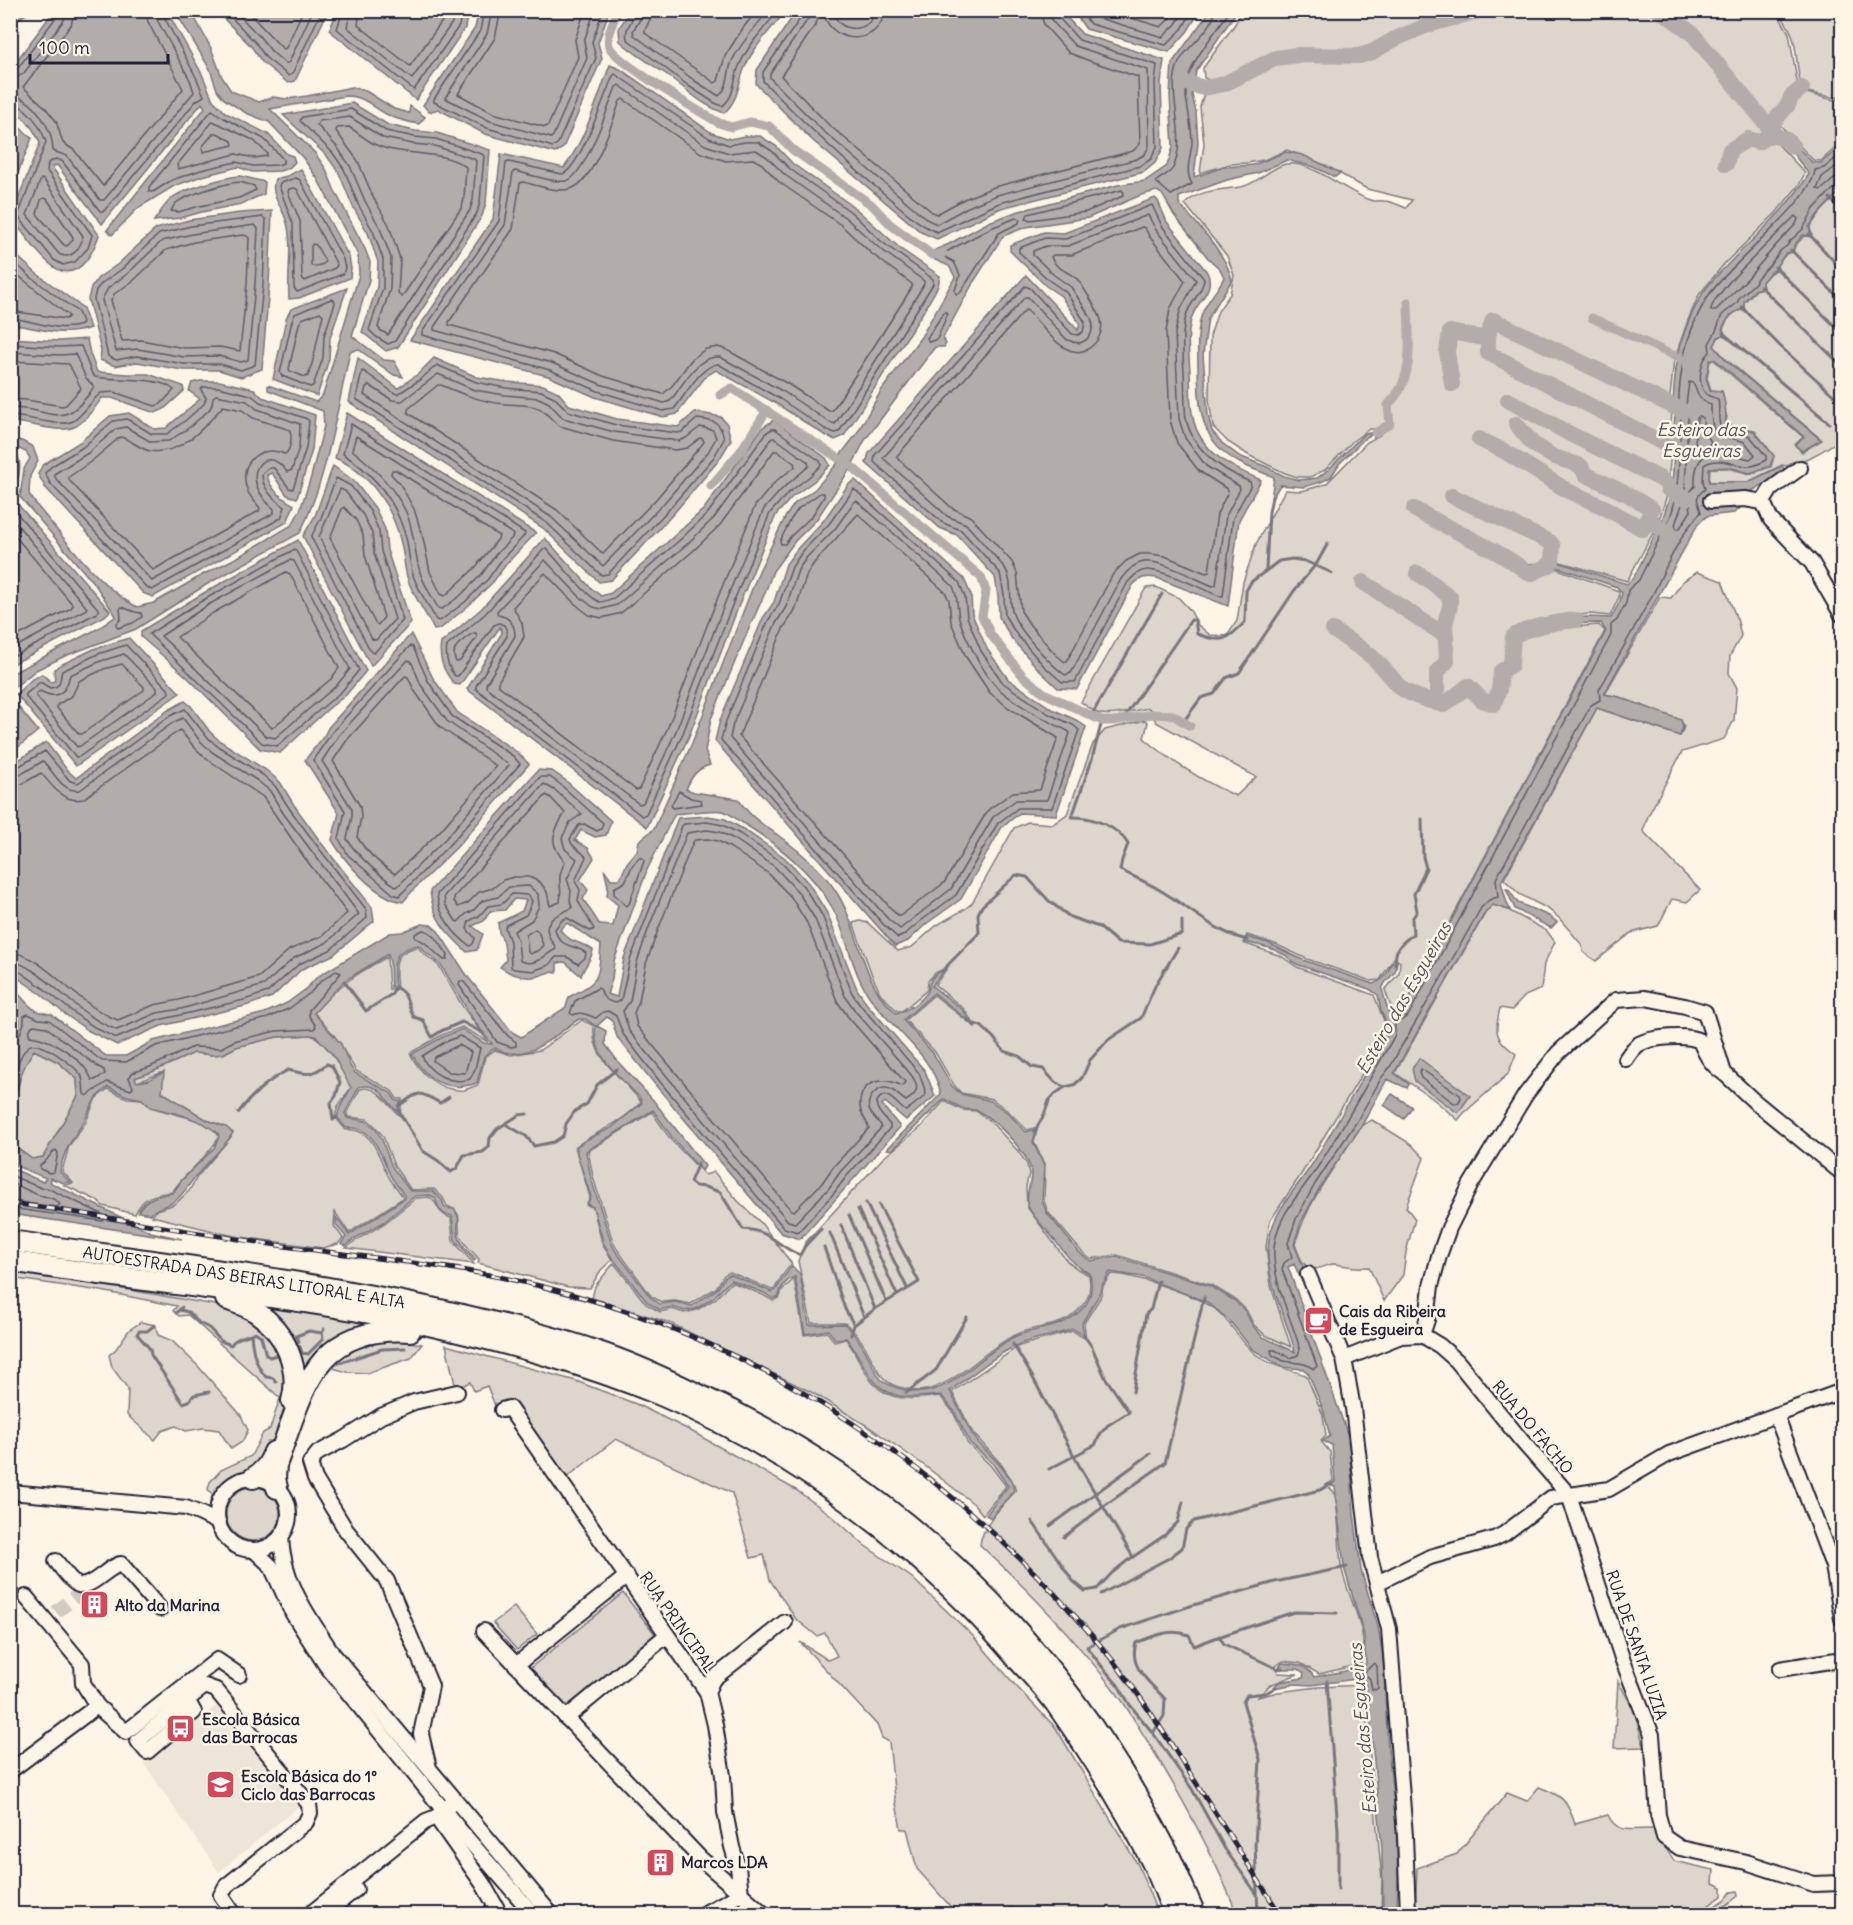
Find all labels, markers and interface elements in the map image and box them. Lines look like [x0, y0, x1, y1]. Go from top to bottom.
scale bar [30, 27, 168, 65]
text: 100 m [39, 36, 90, 59]
water label: Esteiro das Esgueiras [1656, 418, 1747, 462]
water label: Esteiro das Esgueiras [1351, 916, 1457, 1078]
street label: AUTOESTRADA DAS BEIRAS LITORAL E ALTA [82, 1242, 406, 1312]
place label: Cais da Ribeira de Esgueira [1339, 1301, 1446, 1340]
cafe icon: Cais da Ribeira de Esgueira [1302, 1304, 1334, 1336]
street label: RUA DO FACHO [1488, 1376, 1578, 1478]
street label: RUA DE SANTA LUZIA [1602, 1567, 1672, 1723]
street label: RUA PRINCIPAL [636, 1568, 720, 1677]
building icon: Alto da Marina [78, 1589, 110, 1621]
place label: Alto da Marina [115, 1595, 220, 1615]
water label: Esteiro das Esgueiras [1343, 1641, 1381, 1816]
place label: Escola Básica das Barrocas [202, 1709, 300, 1747]
bus stop icon: Escola Básica das Barrocas [165, 1712, 197, 1744]
place label: Escola Básica do 1º Ciclo das Barrocas [241, 1766, 377, 1804]
school or university icon: Escola Básica do 1º Ciclo das Barrocas [204, 1769, 236, 1801]
building icon: Marcos LDA [644, 1846, 676, 1878]
place label: Marcos LDA [681, 1852, 768, 1872]

